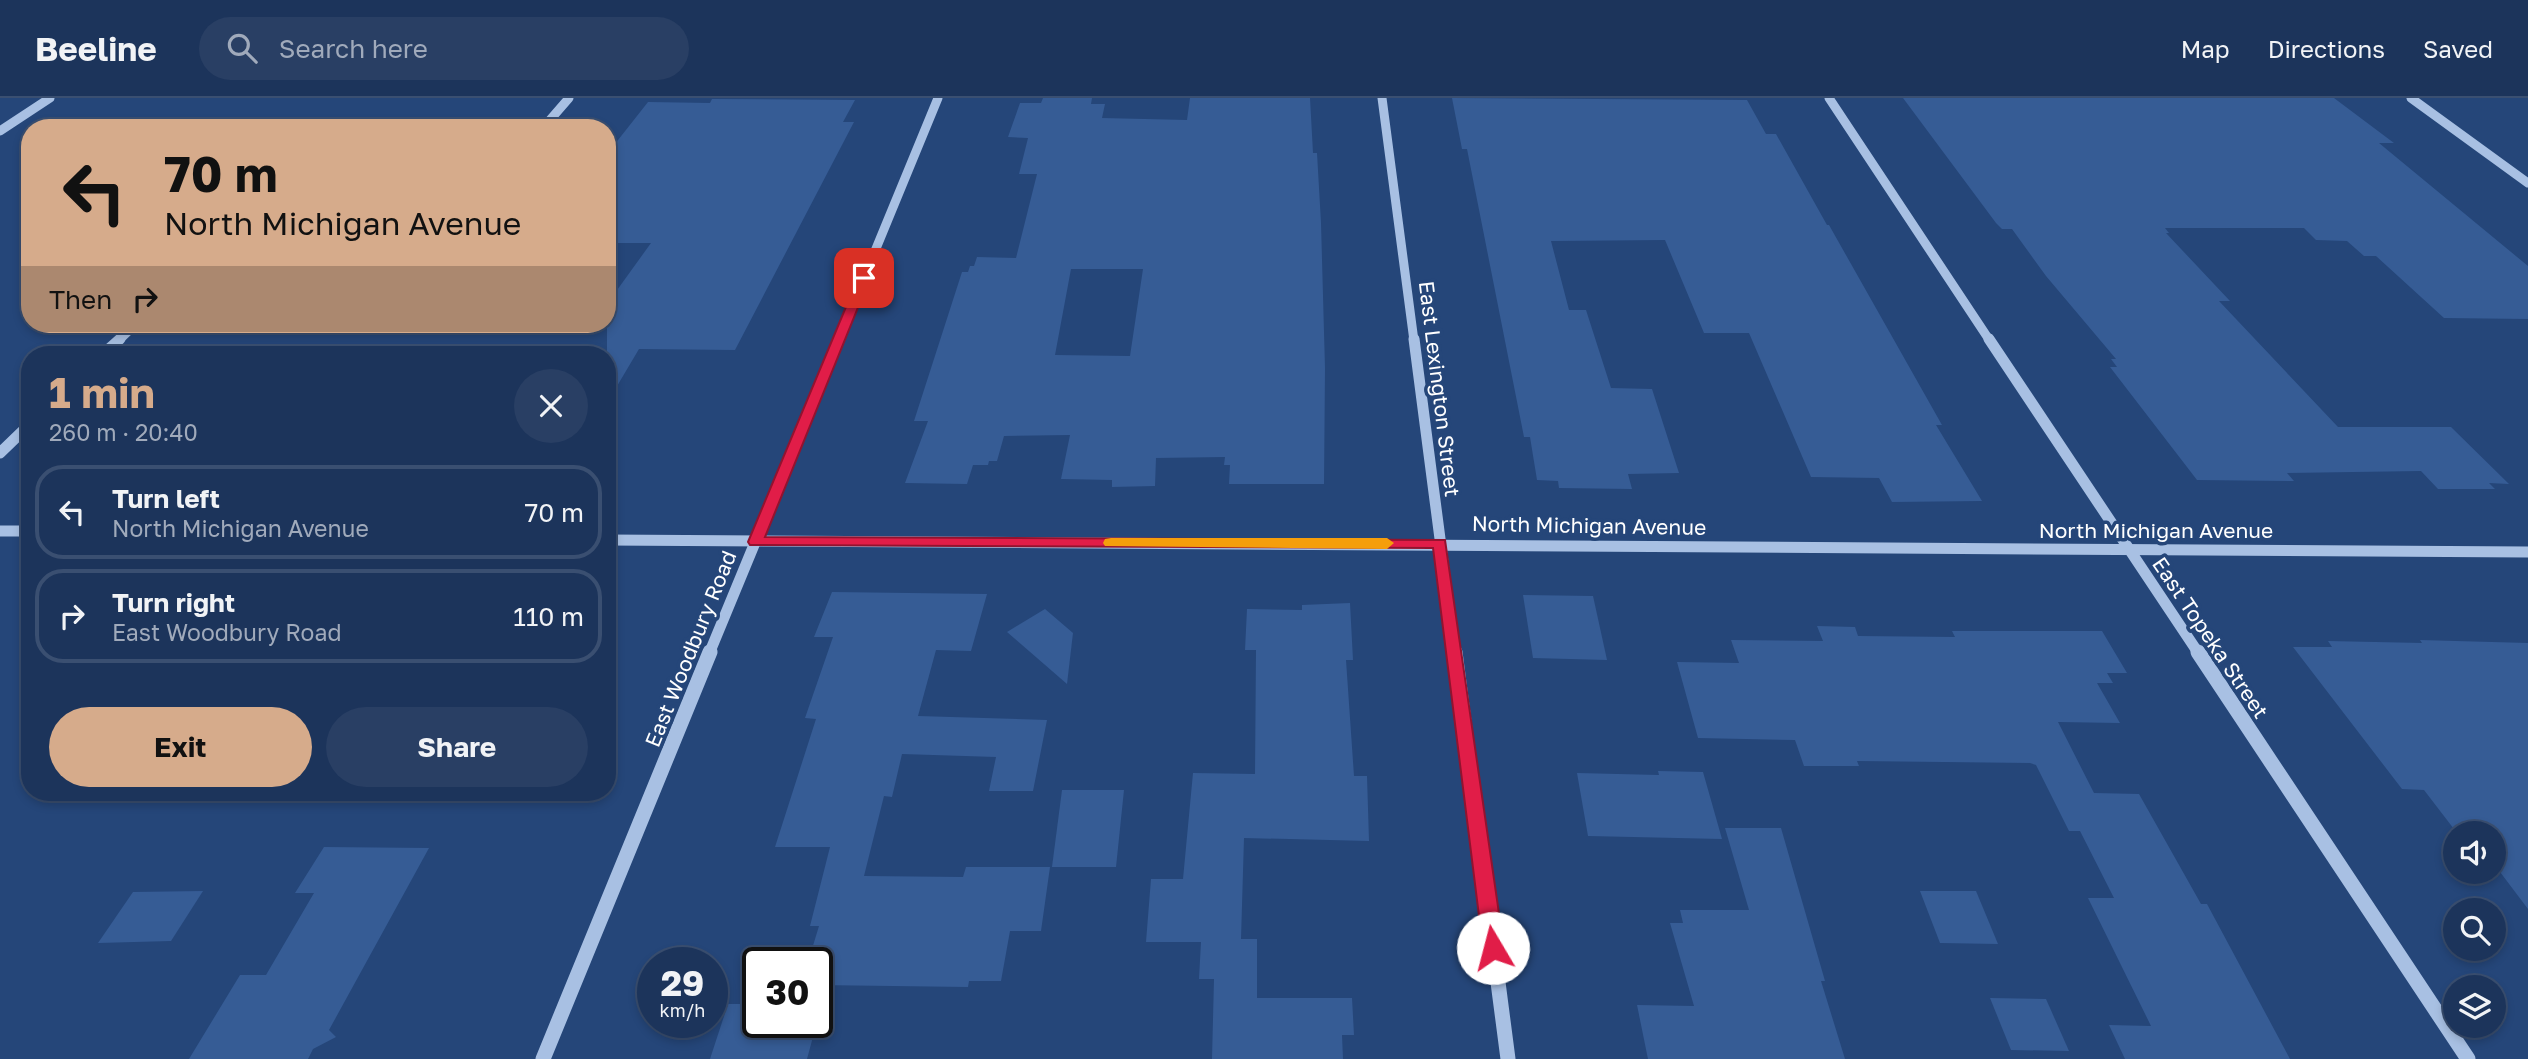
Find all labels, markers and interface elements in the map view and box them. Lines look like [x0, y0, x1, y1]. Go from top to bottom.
search box [199, 17, 689, 80]
text: Beeline [35, 29, 157, 68]
icon: search [223, 29, 261, 67]
text: Search here [279, 33, 428, 64]
text: Map [2181, 34, 2230, 63]
text: Directions [2268, 34, 2385, 63]
text: Saved [2423, 34, 2493, 63]
text: 70 m [164, 144, 278, 203]
icon: left [49, 147, 140, 238]
text: North Michigan Avenue [164, 204, 521, 242]
pin [834, 248, 894, 308]
icon: arrive [845, 259, 883, 297]
icon: right [126, 280, 164, 318]
street label: East Lexington Street [1414, 280, 1466, 498]
text: Then [49, 284, 112, 315]
text: 1 min [49, 367, 155, 417]
button: close [514, 369, 588, 443]
text: 260 m · 20:40 [49, 418, 198, 446]
text: Turn left [112, 483, 220, 514]
icon: left [53, 493, 91, 531]
text: 70 m [525, 497, 584, 528]
street label: North Michigan Avenue [1472, 510, 1706, 540]
text: North Michigan Avenue [112, 514, 369, 542]
street label: North Michigan Avenue [2039, 517, 2273, 543]
street label: East Woodbury Road [639, 547, 741, 751]
street label: East Topeka Street [2147, 552, 2274, 723]
text: Turn right [112, 587, 235, 618]
icon: right [53, 597, 91, 635]
text: 110 m [513, 601, 584, 632]
text: East Woodbury Road [112, 618, 342, 646]
button: Exit [49, 707, 312, 787]
button: Share [326, 707, 588, 787]
map controls [2443, 821, 2506, 1038]
button: sound [2443, 821, 2506, 884]
button: search [2443, 898, 2506, 961]
position arrow [1456, 911, 1530, 985]
speed limit sign: 30 [742, 947, 833, 1038]
text: 29 [661, 962, 704, 1004]
button: layers [2443, 975, 2506, 1038]
text: km/h [660, 999, 705, 1021]

